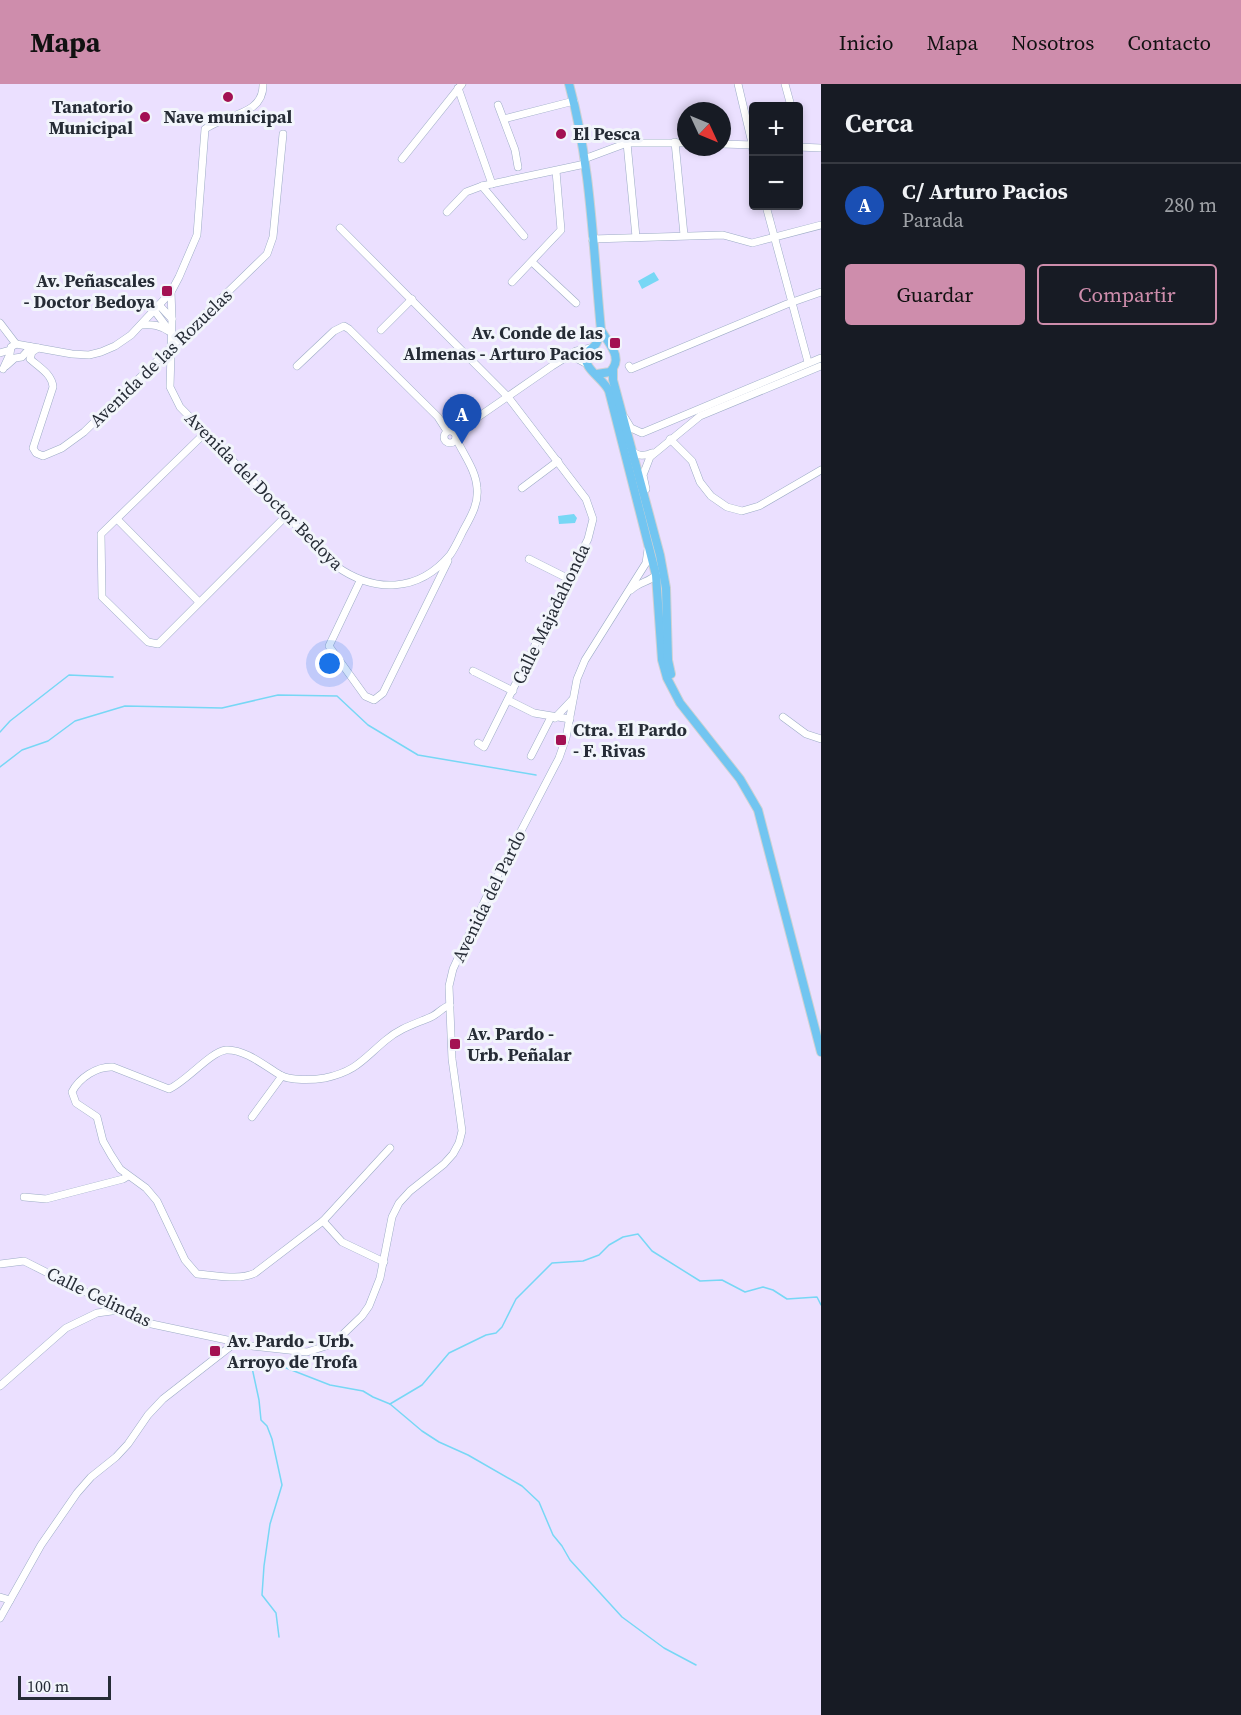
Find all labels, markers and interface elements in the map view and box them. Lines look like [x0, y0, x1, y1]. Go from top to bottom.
text: Mapa [30, 23, 101, 61]
text: Inicio [839, 28, 893, 57]
text: Mapa [926, 28, 978, 57]
text: Nosotros [1011, 28, 1094, 57]
text: Contacto [1127, 28, 1211, 57]
marker: Nave municipal [221, 90, 235, 104]
place label: Tanatorio Municipal [49, 94, 133, 140]
north arrow [677, 102, 731, 156]
map controls [749, 102, 803, 210]
button: + [749, 102, 803, 156]
place label: Nave municipal [164, 104, 293, 129]
text: Cerca [845, 105, 913, 141]
marker: Tanatorio Municipal [138, 110, 152, 124]
place label: El Pesca [573, 121, 641, 146]
marker: El Pesca [554, 127, 568, 141]
button: − [749, 156, 803, 210]
text: C/ Arturo Pacios [902, 176, 1068, 206]
text: A [858, 191, 871, 219]
text: 280 m [1164, 191, 1217, 219]
text: Parada [902, 206, 964, 234]
button: Guardar [845, 264, 1025, 325]
button: Compartir [1037, 264, 1217, 325]
place label: Av. Peñascales - Doctor Bedoya [24, 268, 155, 314]
street label: Avenida de las Rozuelas [84, 283, 238, 432]
marker: Av. Peñascales - Doctor Bedoya [160, 284, 174, 298]
place label: Av. Conde de las Almenas - Arturo Pacios [403, 320, 603, 366]
marker: Av. Conde de las Almenas - Arturo Pacios [608, 336, 622, 350]
pin: A [442, 394, 482, 444]
street label: Avenida del Doctor Bedoya [180, 406, 350, 576]
street label: Calle Majadahonda [506, 538, 596, 688]
your location [315, 649, 344, 678]
place label: Ctra. El Pardo - F. Rivas [573, 717, 687, 763]
marker: Ctra. El Pardo - F. Rivas [554, 733, 568, 747]
street label: Avenida del Pardo [446, 825, 531, 966]
place label: Av. Pardo - Urb. Peñalar [467, 1021, 572, 1067]
marker: Av. Pardo - Urb. Peñalar [448, 1037, 462, 1051]
street label: Calle Celindas [43, 1260, 156, 1333]
place label: Av. Pardo - Urb. Arroyo de Trofa [227, 1328, 358, 1374]
marker: Av. Pardo - Urb. Arroyo de Trofa [208, 1344, 222, 1358]
scale bar [18, 1673, 111, 1700]
text: 100 m [27, 1675, 69, 1697]

